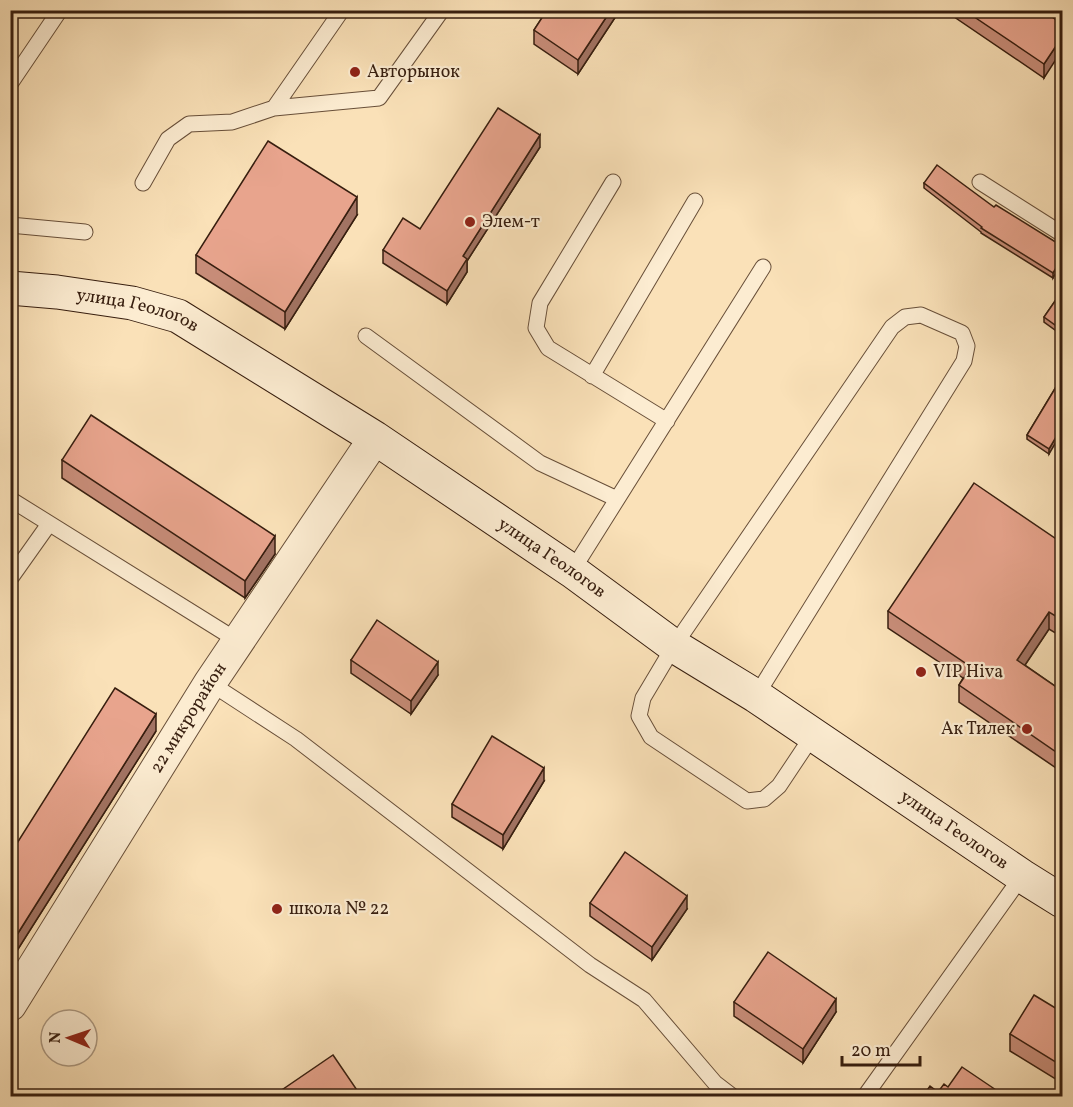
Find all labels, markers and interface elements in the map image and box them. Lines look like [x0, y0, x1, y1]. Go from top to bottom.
place label: Авторынок [367, 60, 460, 85]
marker: Авторынок [348, 65, 362, 79]
place label: Элем-т [482, 210, 540, 235]
marker: Элем-т [463, 215, 477, 229]
street label: улица Геологов [75, 282, 204, 338]
street label: улица Геологов [493, 512, 611, 604]
street label: 22 микрорайон [144, 658, 233, 778]
place label: VIP Hiva [933, 660, 1003, 685]
marker: VIP Hiva [914, 665, 928, 679]
place label: Ак Тилек [941, 717, 1015, 742]
marker: Ак Тилек [1020, 722, 1034, 736]
street label: улица Геологов [895, 784, 1013, 876]
place label: школа № 22 [289, 897, 389, 922]
marker: школа № 22 [270, 902, 284, 916]
north arrow [39, 1008, 99, 1068]
scale bar [842, 1029, 920, 1067]
text: N [45, 1031, 67, 1044]
text: 20 m [851, 1039, 891, 1064]

